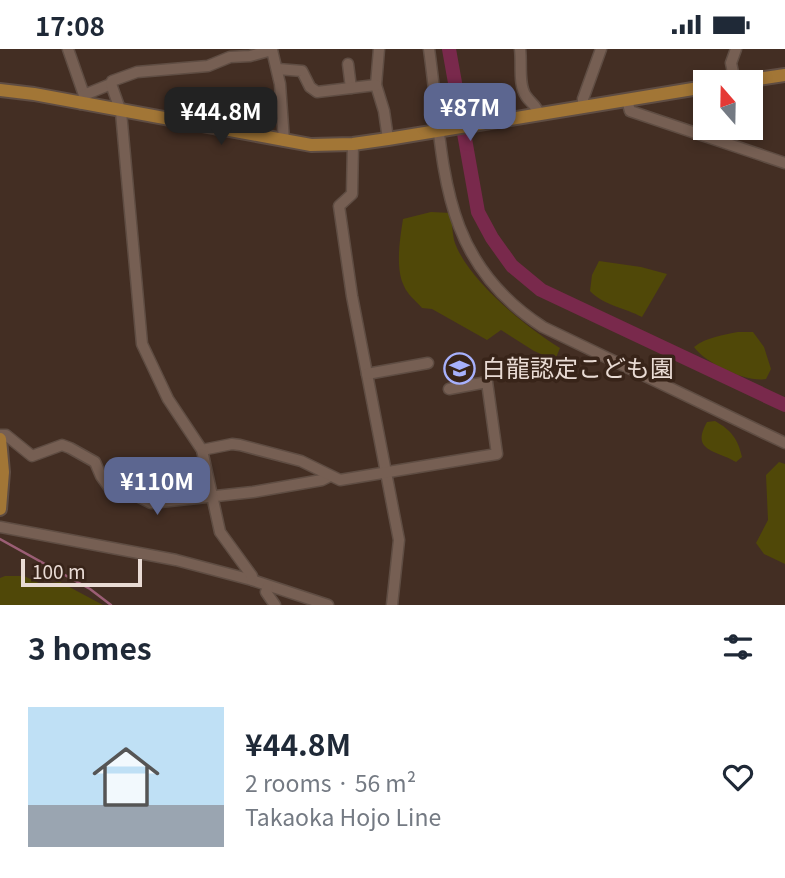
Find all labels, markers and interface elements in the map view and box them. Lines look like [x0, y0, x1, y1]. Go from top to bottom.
text: 17:08 [35, 6, 105, 43]
north arrow [693, 70, 763, 140]
map controls [693, 70, 763, 140]
pin: ¥87M [429, 83, 511, 143]
pin: ¥44.8M [164, 87, 278, 147]
text: ¥87M [440, 89, 500, 123]
text: ¥44.8M [180, 93, 262, 127]
place label: 白龍認定こども園 [482, 349, 674, 384]
school or university icon: 白龍認定こども園 [442, 352, 476, 386]
pin: ¥110M [108, 457, 206, 517]
text: ¥110M [120, 463, 194, 497]
scale bar [21, 556, 142, 588]
text: 100 m [32, 557, 86, 584]
text: 3 homes [28, 625, 152, 669]
icon: filters [719, 628, 757, 666]
text: ¥44.8M [245, 721, 351, 765]
icon: home [84, 735, 168, 819]
icon: heart [719, 758, 757, 796]
text: 2 rooms · 56 m² [245, 765, 416, 799]
text: Takaoka Hojo Line [245, 799, 441, 833]

